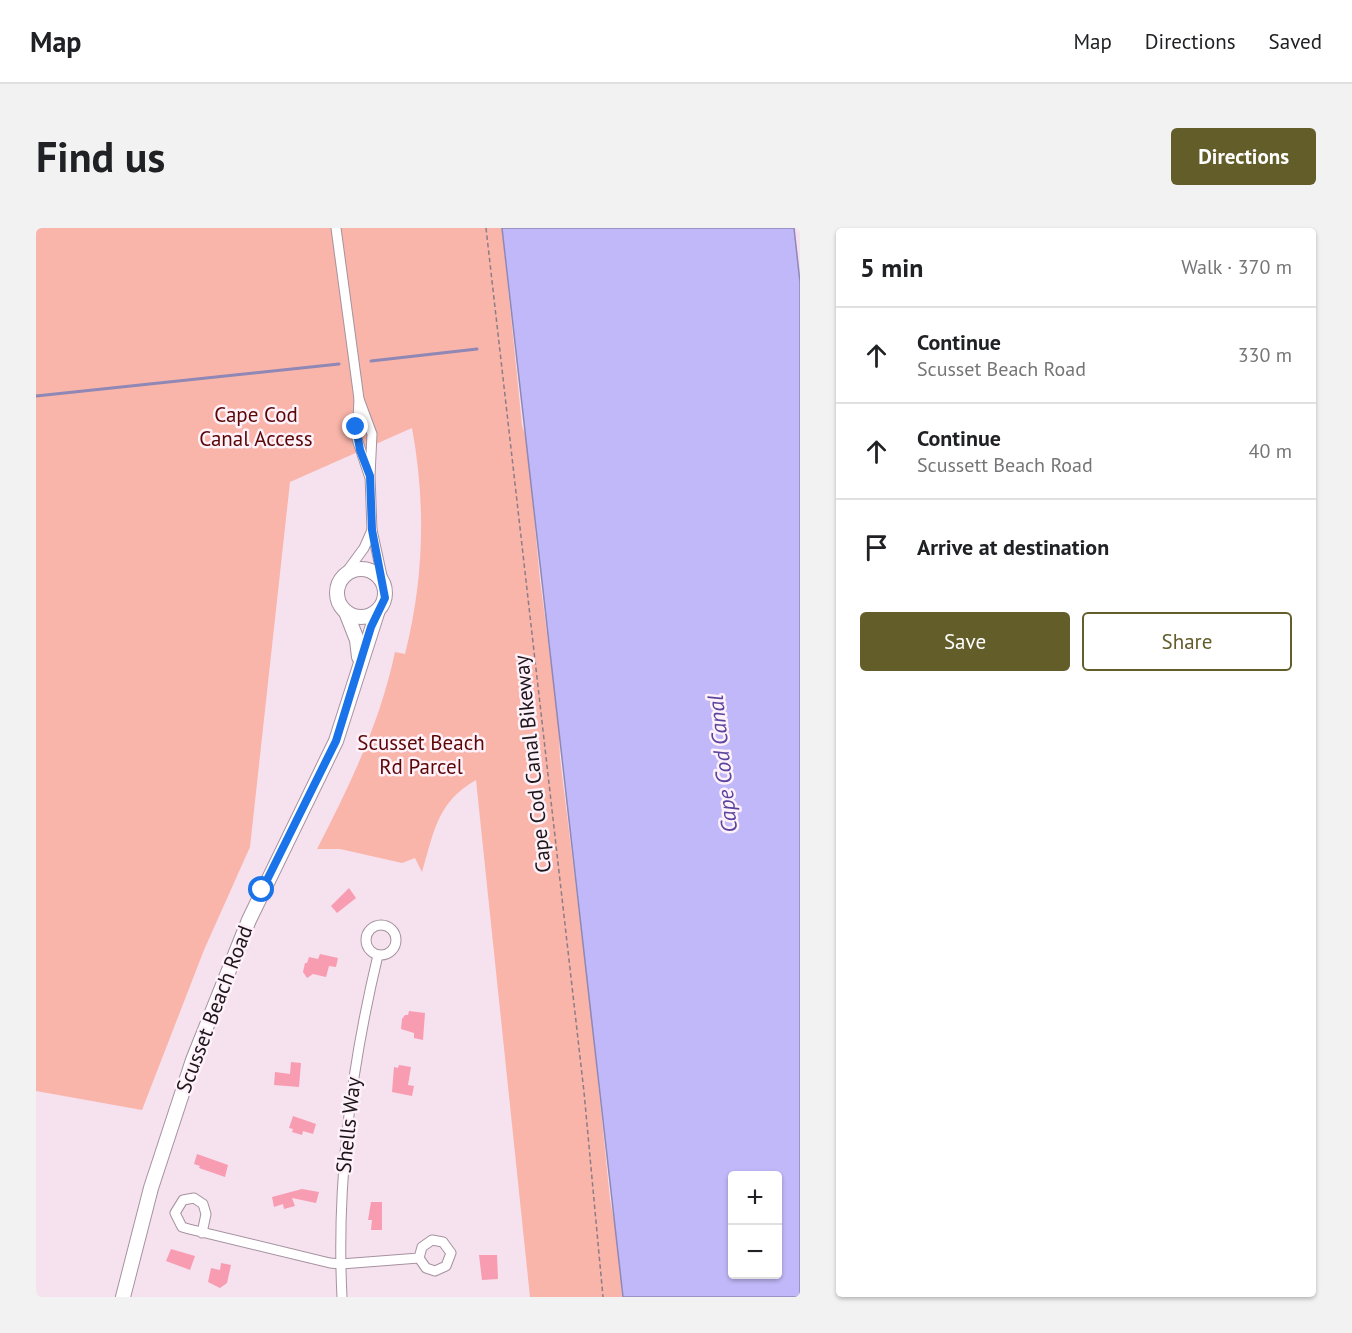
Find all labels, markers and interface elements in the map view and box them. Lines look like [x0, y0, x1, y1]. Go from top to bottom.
text: Map [30, 23, 81, 60]
text: Map [1073, 28, 1112, 55]
text: Directions [1145, 28, 1236, 55]
text: Saved [1269, 28, 1322, 55]
button: Directions [1171, 128, 1316, 185]
text: Find us [36, 129, 165, 184]
text: 5 min [860, 251, 923, 284]
text: Walk · 370 m [1181, 254, 1292, 280]
text: Continue [917, 328, 1001, 356]
icon: ahead [860, 339, 893, 372]
text: 330 m [1238, 342, 1292, 368]
text: Scusset Beach Road [917, 356, 1086, 382]
park label: Cape Cod Canal Access [199, 401, 313, 452]
route end [342, 413, 368, 439]
text: Continue [917, 424, 1001, 452]
icon: ahead [860, 435, 893, 468]
text: 40 m [1249, 438, 1292, 464]
text: Scussett Beach Road [917, 452, 1093, 478]
icon: arrive [860, 531, 893, 564]
text: Arrive at destination [917, 533, 1109, 561]
button: Save [860, 612, 1070, 671]
button: Share [1082, 612, 1292, 671]
street label: Cape Cod Canal Bikeway [507, 654, 557, 874]
water label: Cape Cod Canal [701, 694, 743, 834]
park label: Scusset Beach Rd Parcel [357, 729, 485, 780]
route start [248, 876, 274, 902]
street label: Scusset Beach Road [170, 921, 258, 1097]
street label: Shells Way [330, 1075, 366, 1174]
map controls [728, 1171, 782, 1279]
button: + [728, 1171, 782, 1225]
button: − [728, 1225, 782, 1279]

